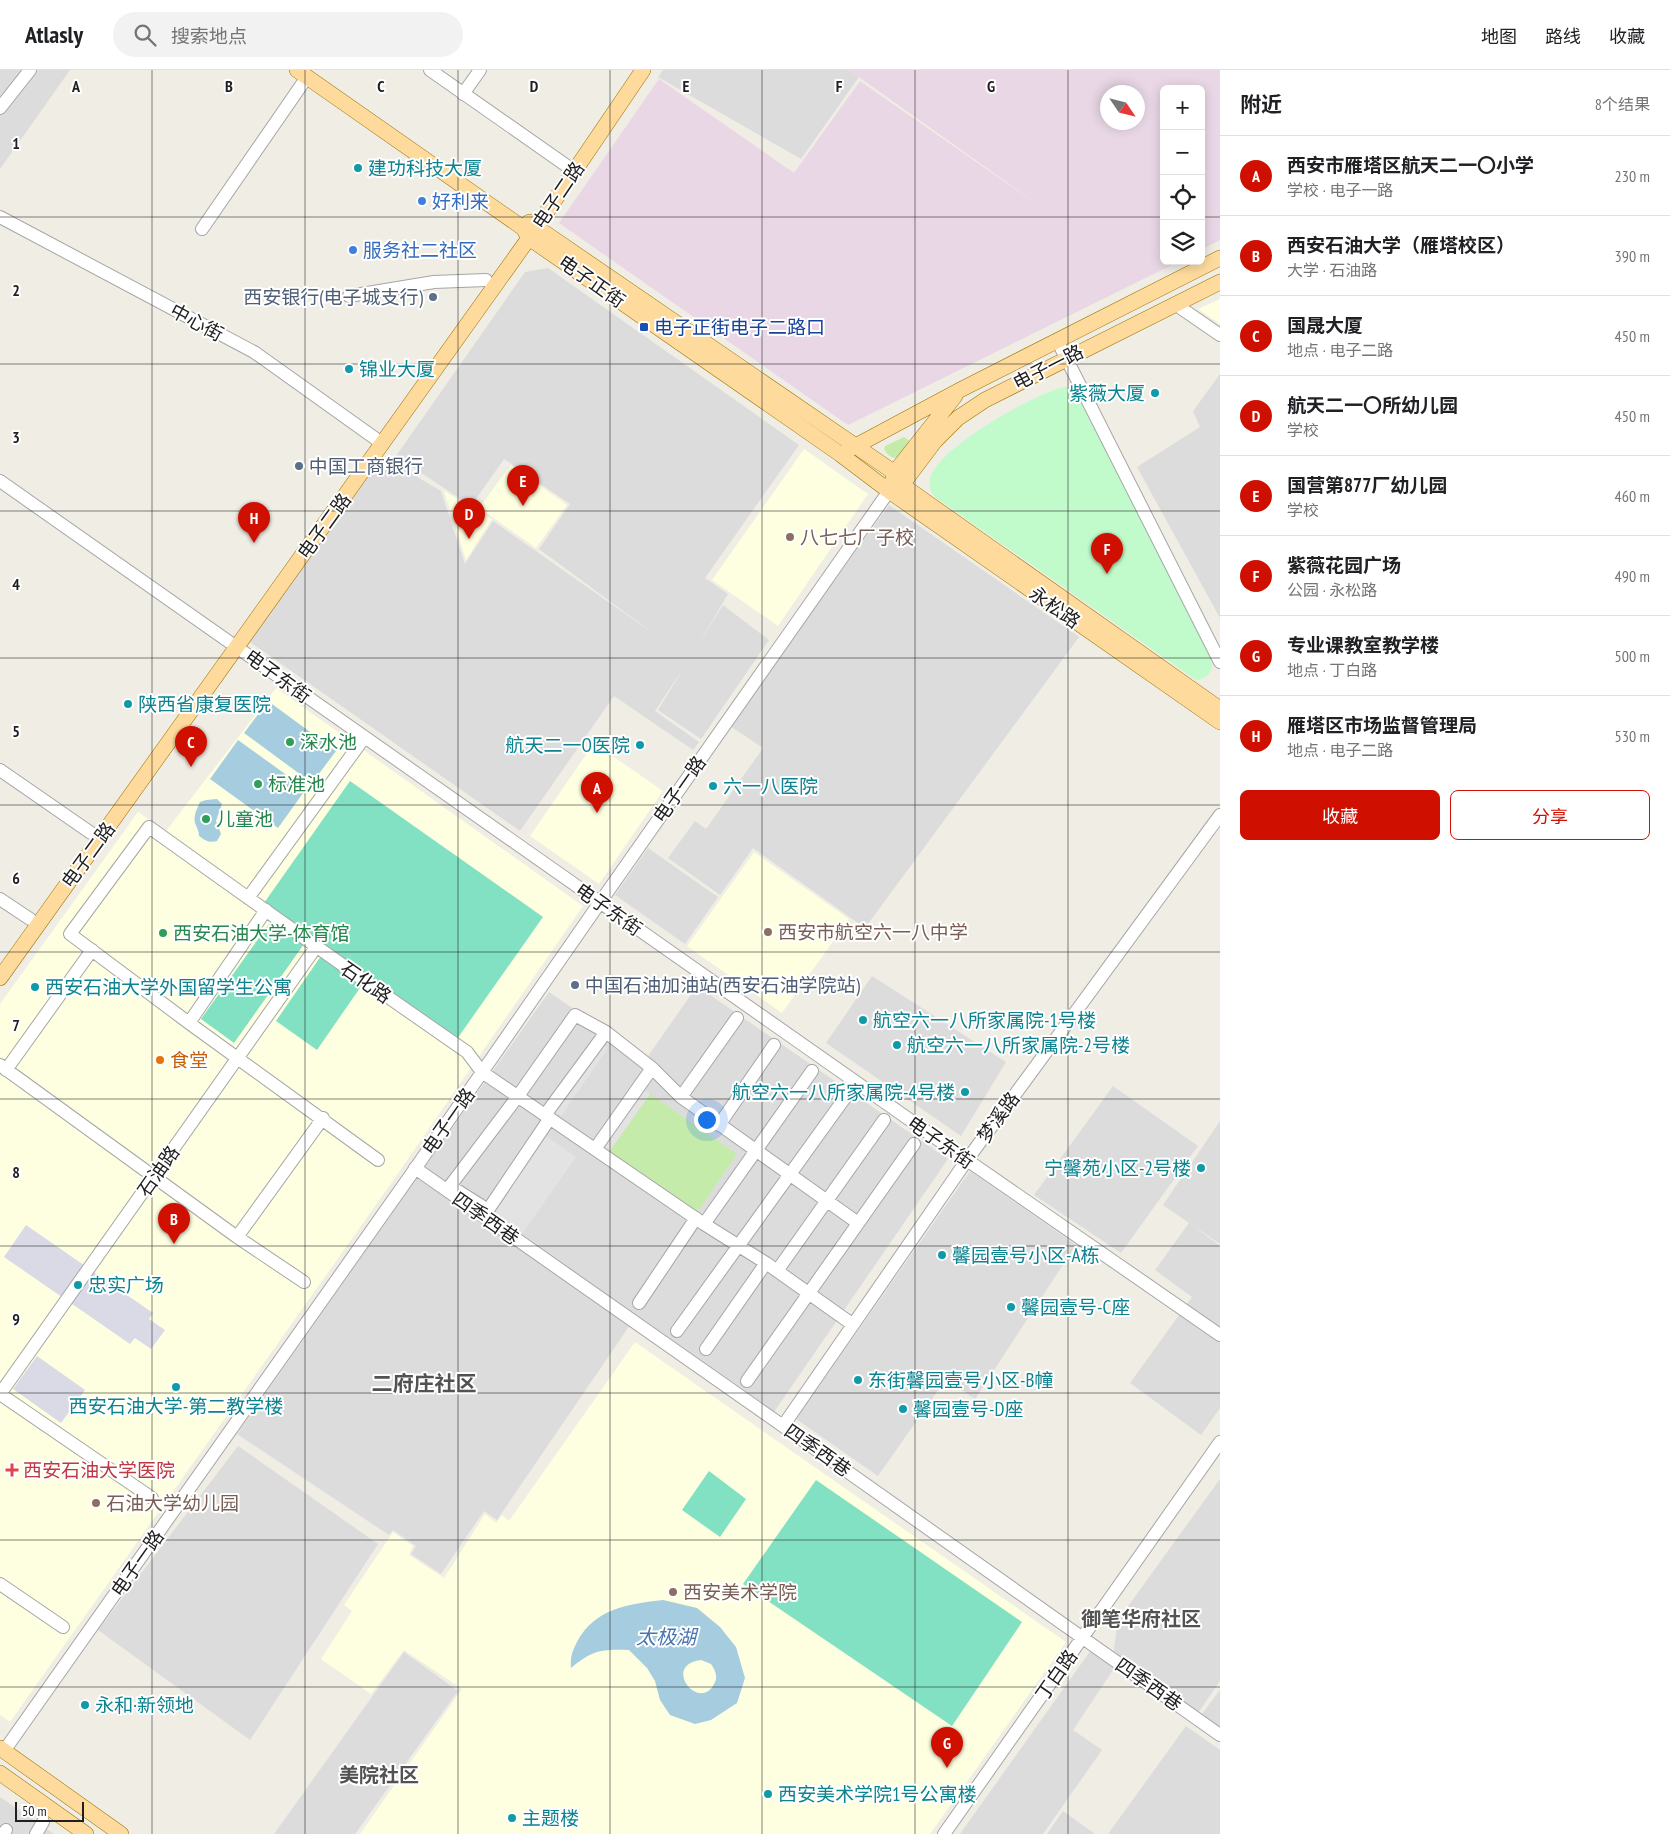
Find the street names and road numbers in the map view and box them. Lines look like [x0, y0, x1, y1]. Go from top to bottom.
street label: 电子二路 [527, 157, 589, 233]
street label: 电子正街 [554, 249, 630, 313]
street label: 中心街 [166, 298, 228, 346]
street label: 电子一路 [1009, 339, 1087, 395]
street label: 电子二路 [292, 488, 356, 564]
street label: 永松路 [1025, 581, 1085, 633]
street label: 电子东街 [240, 644, 316, 708]
street label: 电子一路 [647, 751, 711, 827]
street label: 电子二路 [56, 817, 120, 893]
street label: 电子东街 [571, 877, 647, 941]
street label: 石化路 [336, 956, 396, 1008]
street label: 电子一路 [416, 1083, 480, 1159]
street label: 梦溪路 [972, 1087, 1024, 1147]
street label: 电子东街 [903, 1110, 979, 1174]
street label: 石油路 [132, 1141, 184, 1201]
street label: 四季西巷 [448, 1186, 524, 1250]
street label: 四季西巷 [780, 1418, 856, 1482]
street label: 电子一路 [105, 1525, 169, 1601]
street label: 丁白路 [1030, 1645, 1082, 1705]
street label: 四季西巷 [1111, 1652, 1187, 1716]

